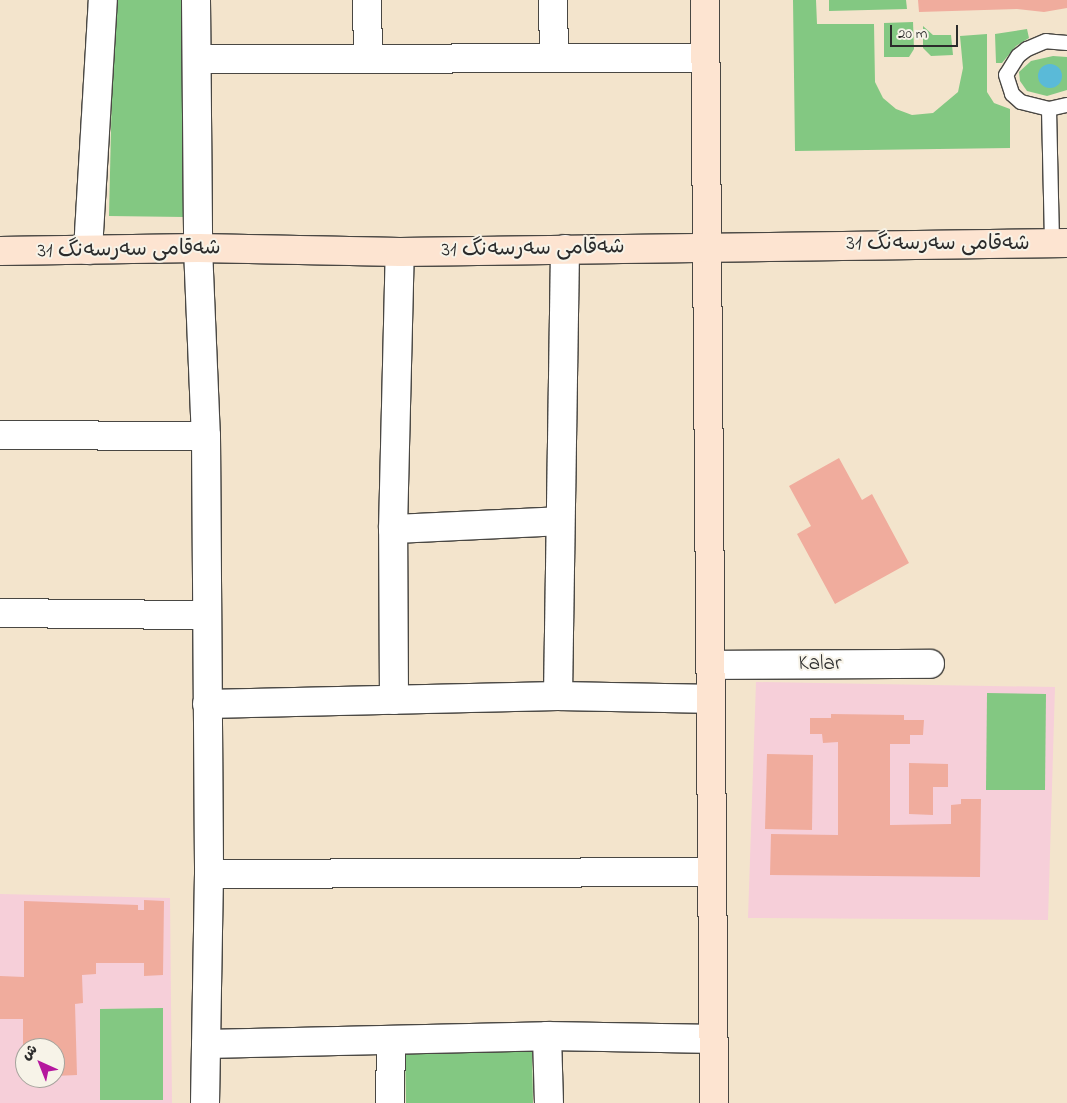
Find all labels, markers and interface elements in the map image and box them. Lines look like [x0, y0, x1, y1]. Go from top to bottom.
scale bar [892, 15, 960, 47]
text: 20 m [898, 23, 927, 45]
street label: شەقامی سەرسەنگ 31 [846, 231, 1030, 257]
street label: شەقامی سەرسەنگ 31 [441, 235, 625, 263]
street label: شەقامی سەرسەنگ 31 [37, 236, 221, 264]
street label: Kalar [799, 651, 841, 677]
north arrow [15, 1038, 65, 1088]
text: ش [17, 1040, 43, 1065]

